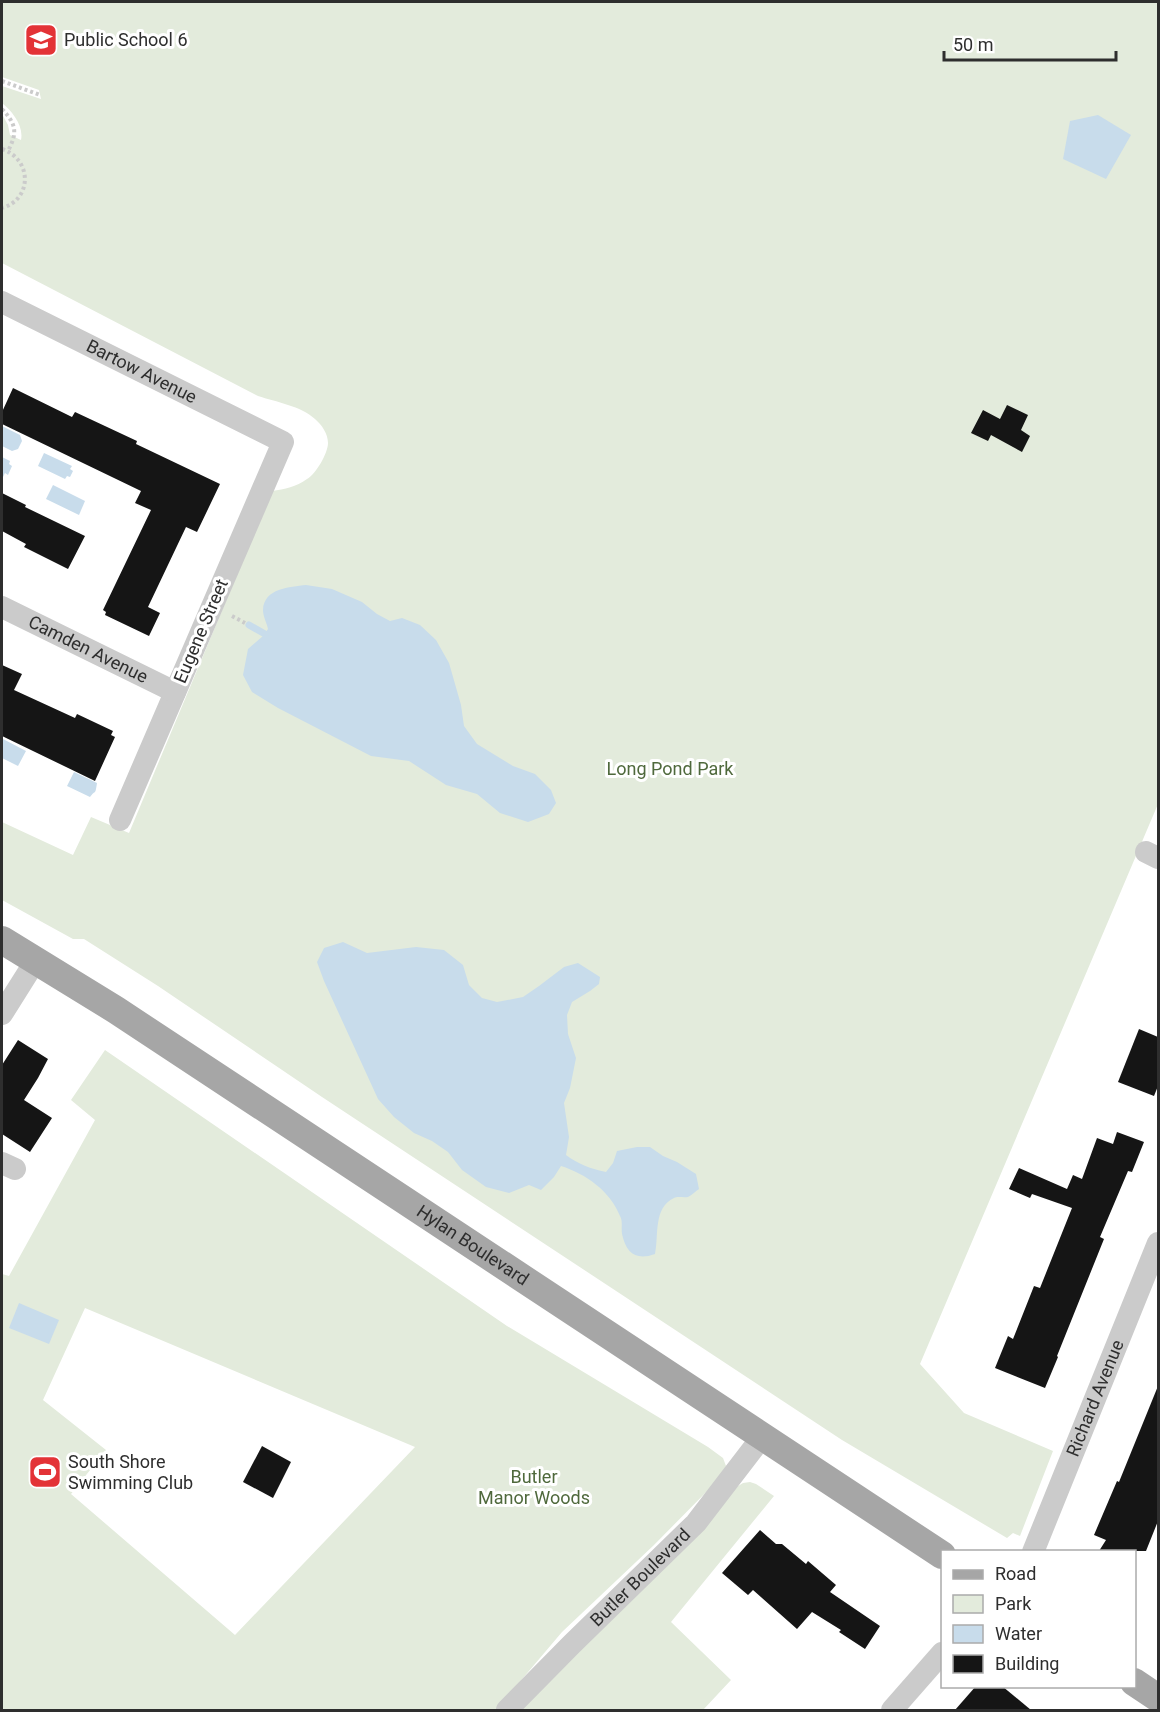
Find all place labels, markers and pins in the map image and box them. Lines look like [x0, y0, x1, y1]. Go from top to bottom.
school or university icon: Public School 6 [23, 22, 59, 58]
place label: Public School 6 [64, 29, 188, 50]
place label: South Shore Swimming Club [68, 1451, 193, 1493]
sports icon: South Shore Swimming Club [27, 1454, 63, 1490]

